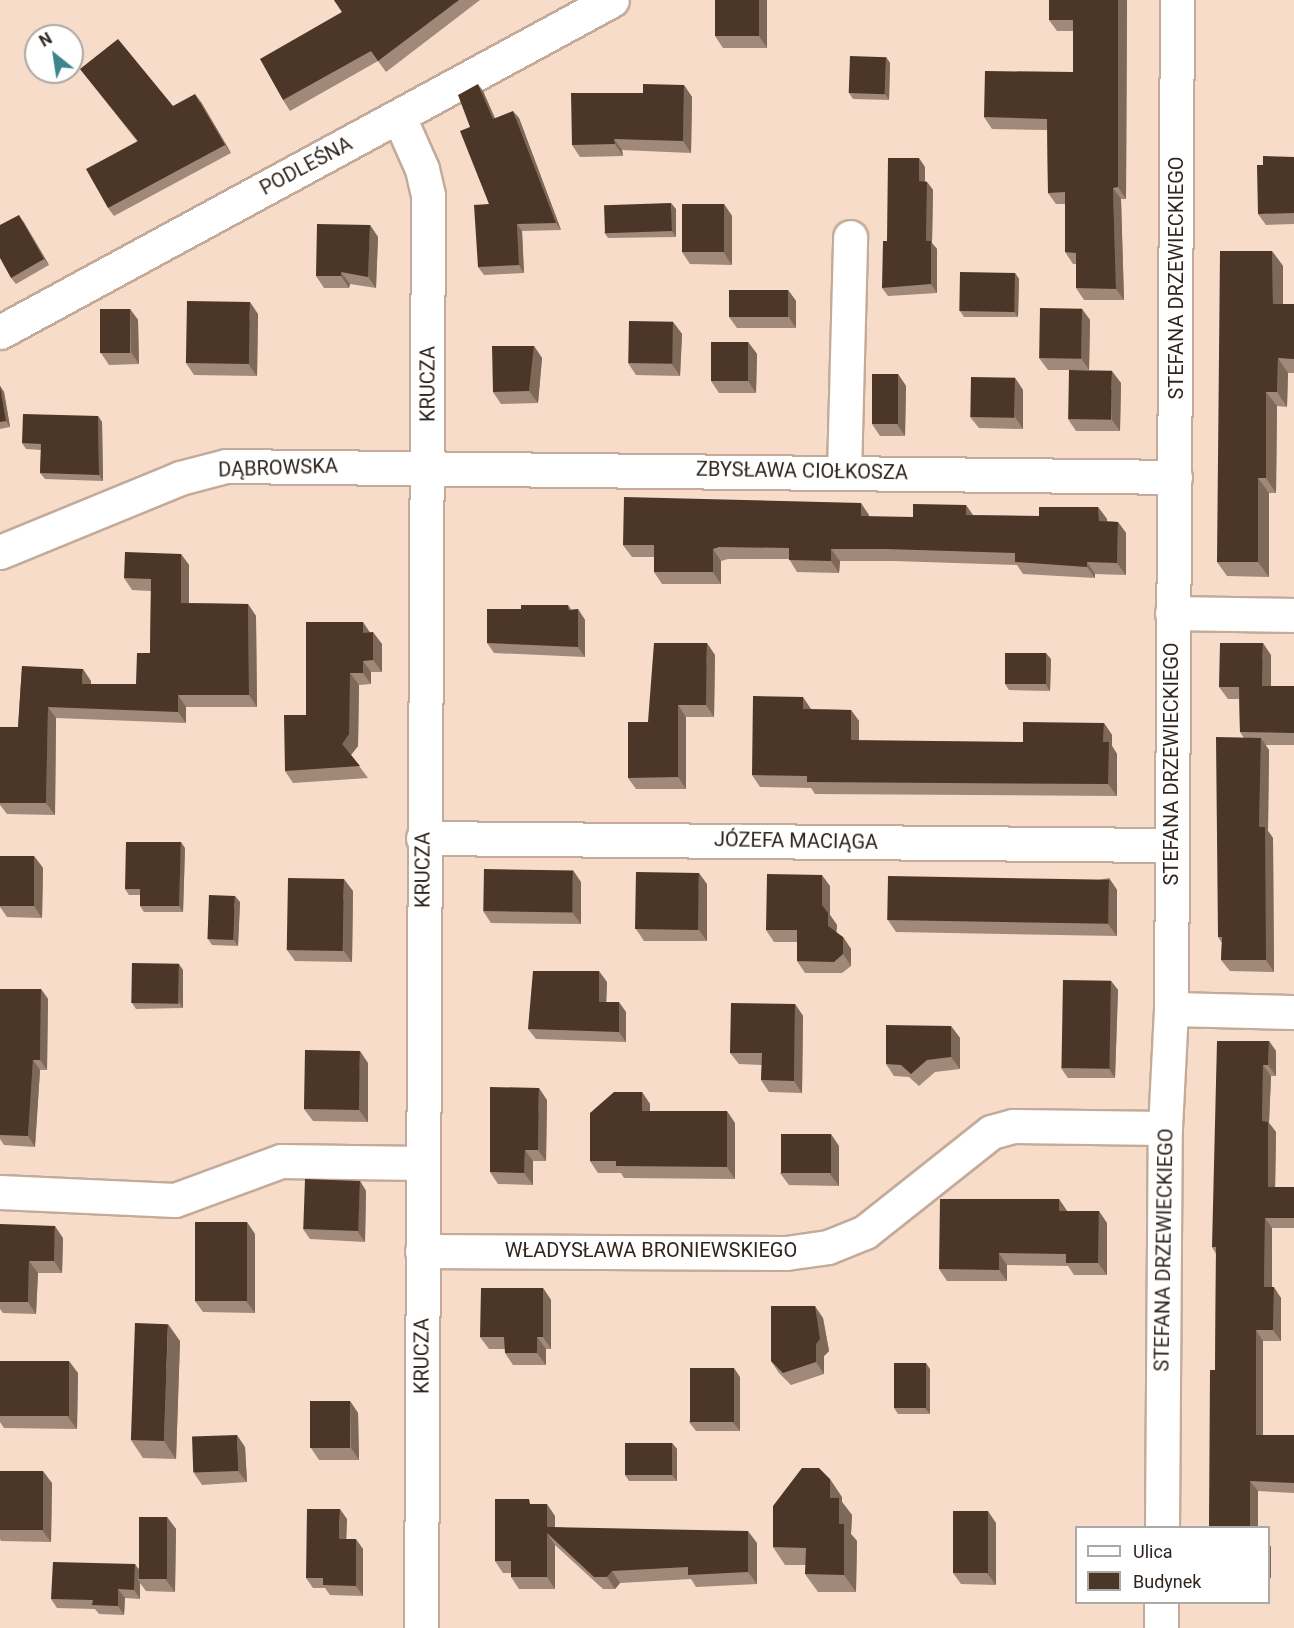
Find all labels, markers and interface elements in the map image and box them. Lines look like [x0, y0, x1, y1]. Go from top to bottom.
north arrow [24, 24, 84, 84]
text: N [36, 29, 55, 51]
street label: PODLEŚNA [256, 132, 356, 200]
street label: STEFANA DRZEWIECKIEGO [1164, 156, 1188, 400]
street label: KRUCZA [416, 346, 440, 422]
street label: DĄBROWSKA [218, 454, 338, 482]
street label: ZBYSŁAWA CIOŁKOSZA [696, 457, 908, 485]
street label: STEFANA DRZEWIECKIEGO [1159, 642, 1183, 886]
street label: JÓZEFA MACIĄGA [714, 828, 878, 854]
street label: KRUCZA [411, 832, 435, 908]
street label: STEFANA DRZEWIECKIEGO [1150, 1128, 1178, 1372]
street label: WŁADYSŁAWA BRONIEWSKIEGO [505, 1238, 797, 1262]
street label: KRUCZA [410, 1318, 434, 1394]
legend [1075, 1526, 1270, 1604]
text: Ulica [1133, 1541, 1173, 1562]
text: Budynek [1133, 1571, 1201, 1592]

